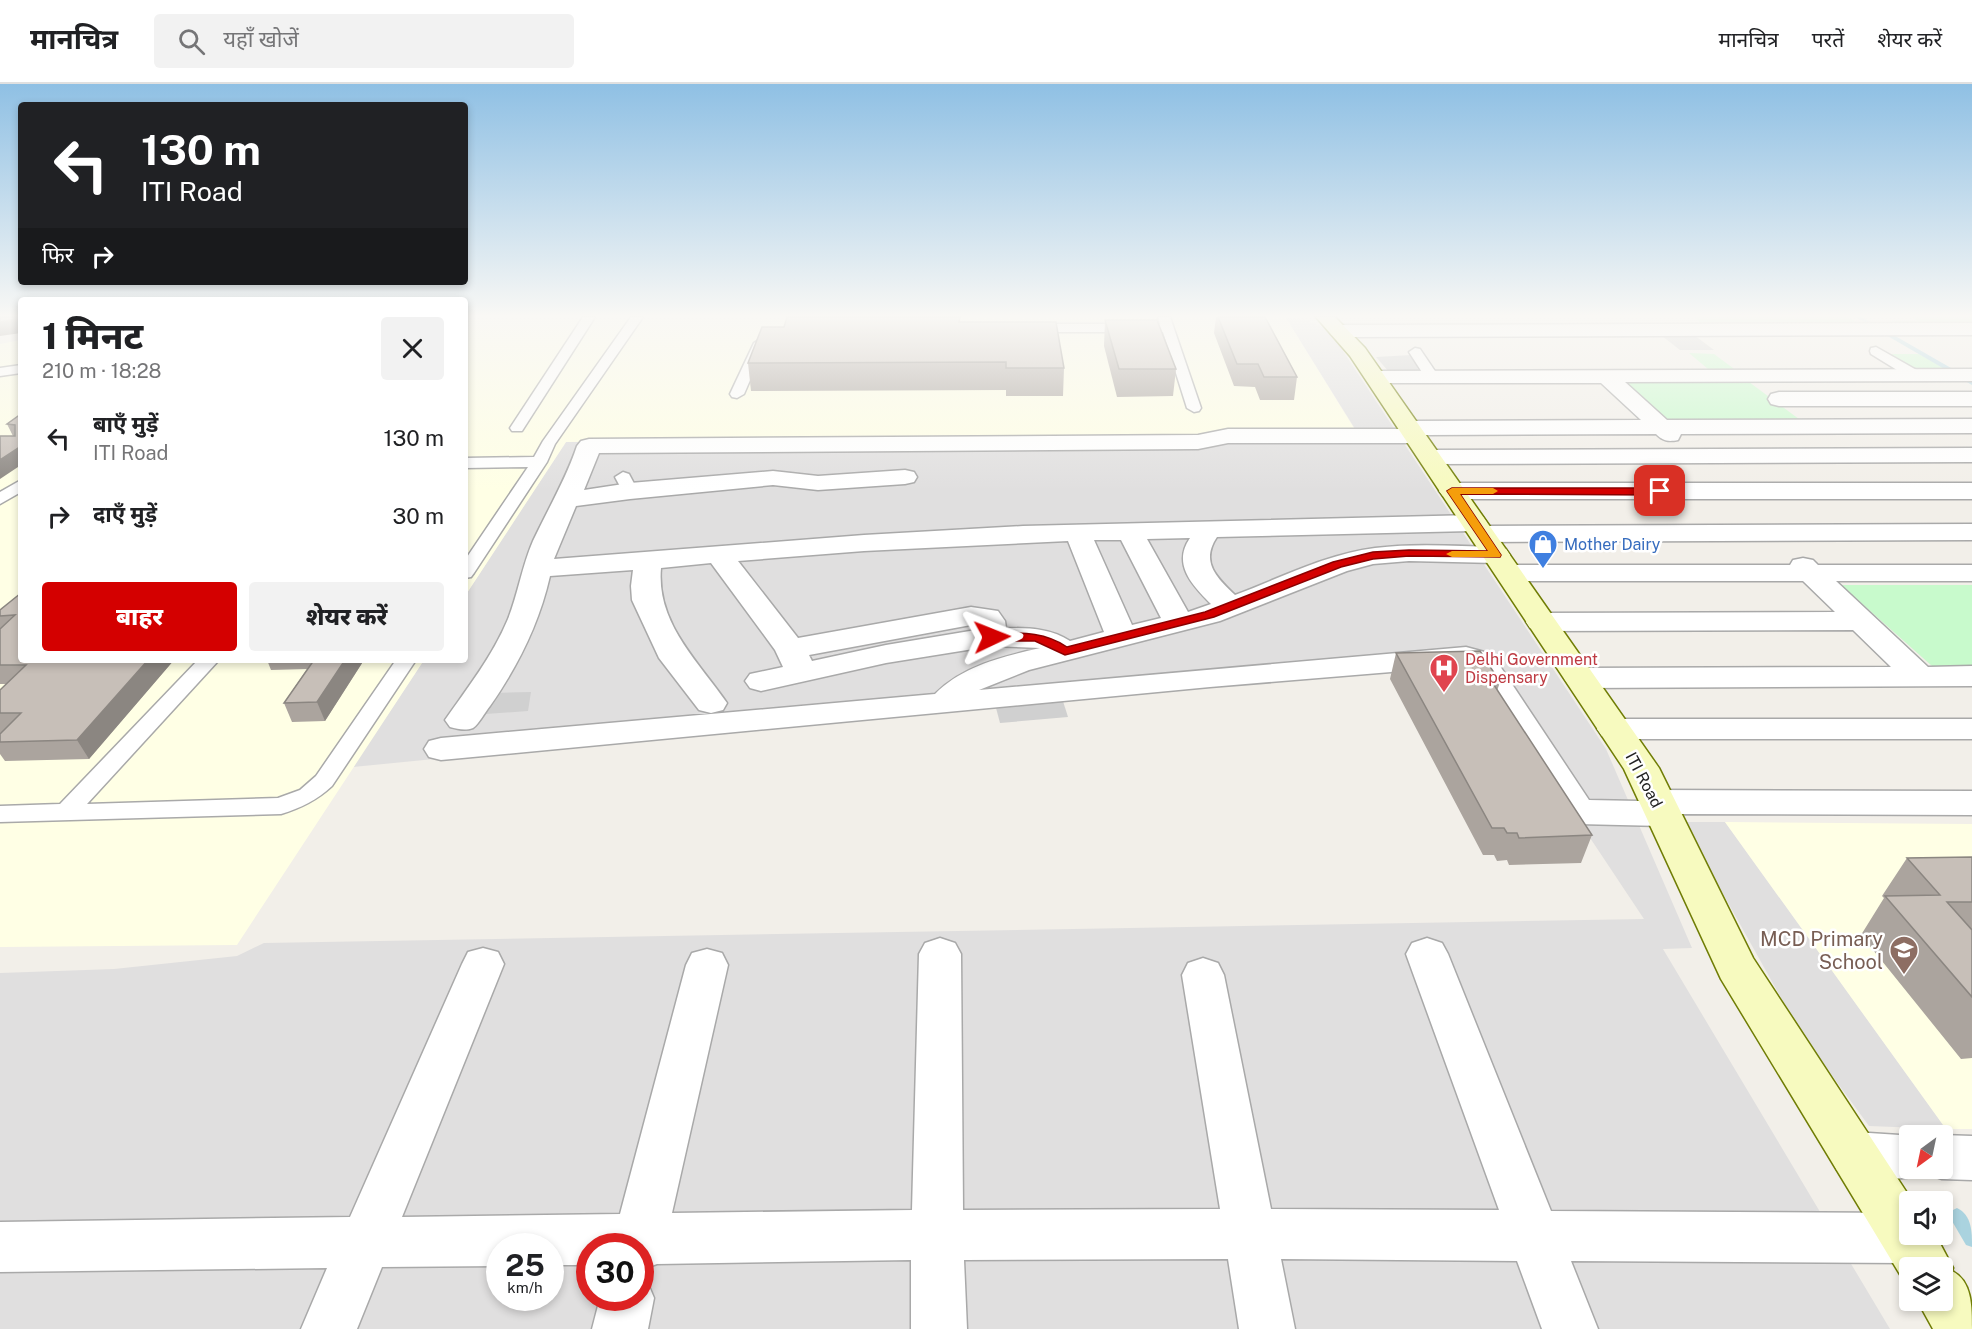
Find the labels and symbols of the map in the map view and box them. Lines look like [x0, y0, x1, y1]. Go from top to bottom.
pin [1634, 465, 1685, 516]
shop icon: Mother Dairy [1527, 528, 1559, 570]
place label: Mother Dairy [1564, 535, 1661, 554]
position arrow [960, 605, 1024, 669]
place label: Delhi Government Dispensary [1465, 650, 1598, 687]
hospital icon: Delhi Government Dispensary [1428, 652, 1460, 694]
street label: ITI Road [1621, 749, 1667, 811]
place label: MCD Primary School [1760, 927, 1883, 974]
school or university icon: MCD Primary School [1888, 934, 1920, 976]
north arrow [1899, 1125, 1953, 1179]
speed limit sign: 30 [576, 1233, 654, 1311]

